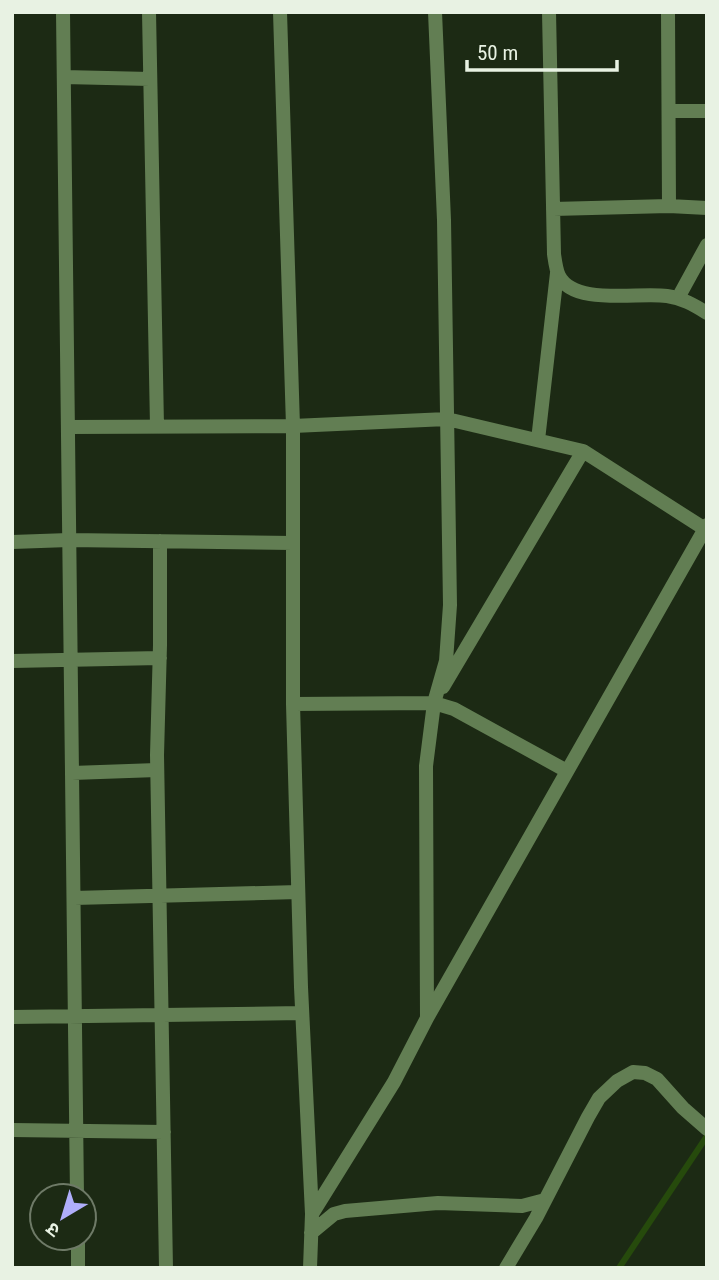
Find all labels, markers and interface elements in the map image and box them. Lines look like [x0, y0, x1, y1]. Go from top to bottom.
scale bar [467, 28, 618, 72]
text: 50 m [477, 41, 518, 65]
north arrow [28, 1182, 98, 1252]
text: उ [41, 1217, 64, 1242]

